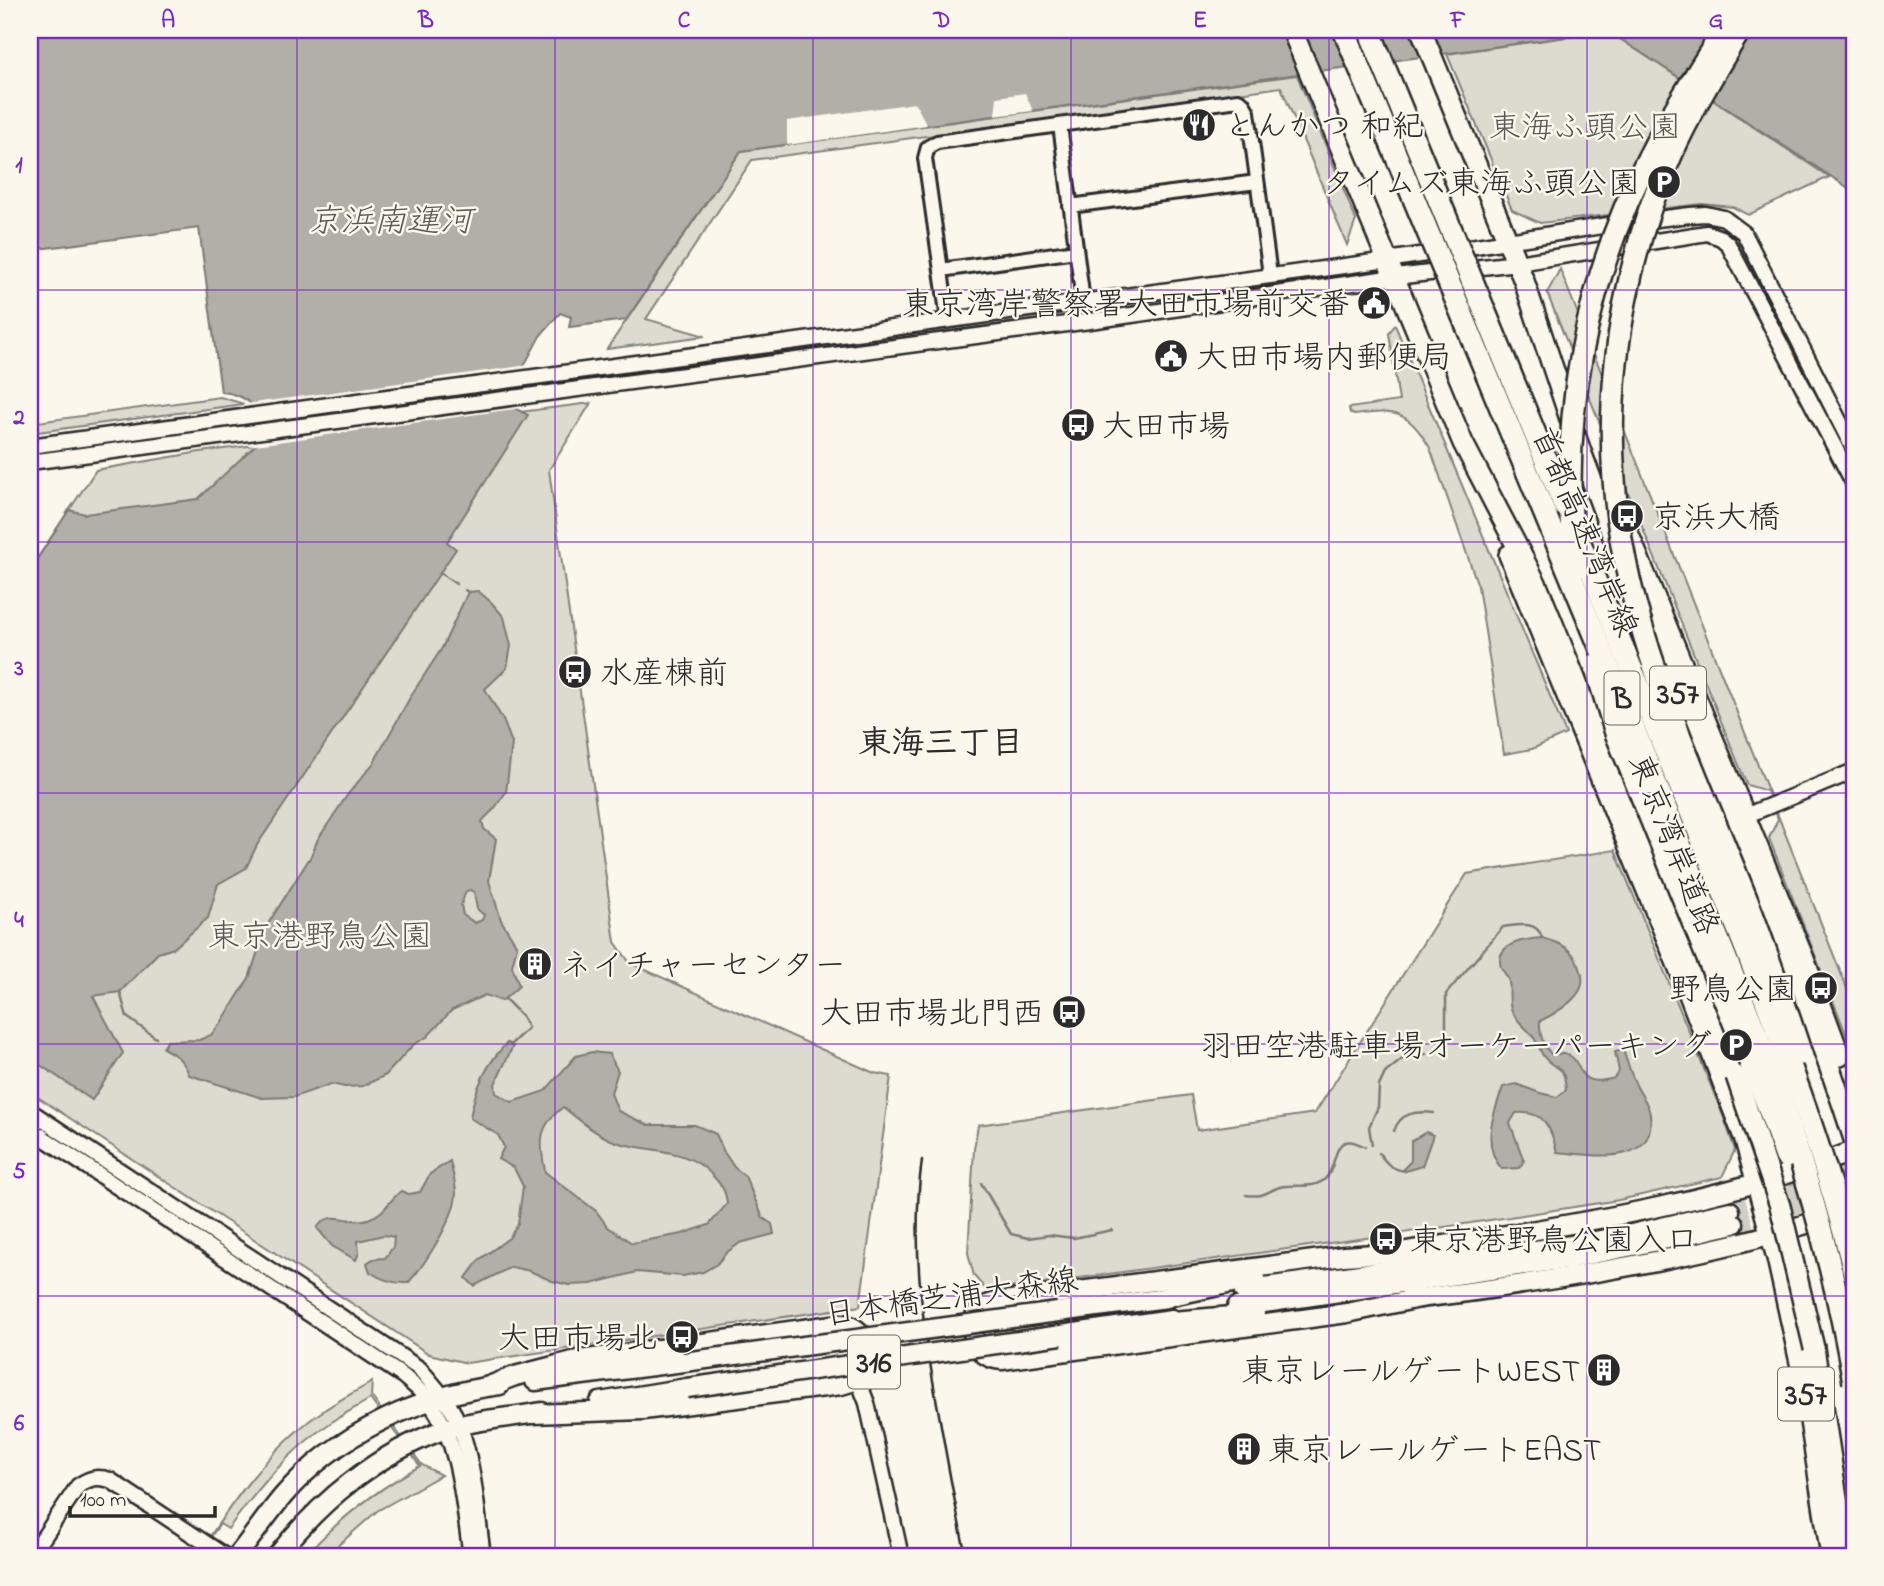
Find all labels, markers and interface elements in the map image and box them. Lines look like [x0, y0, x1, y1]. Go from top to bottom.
text: A [161, 5, 175, 38]
text: B [417, 5, 434, 38]
text: C [678, 5, 691, 38]
text: D [933, 5, 950, 38]
text: E [1193, 5, 1207, 38]
text: F [1450, 5, 1466, 38]
text: G [1709, 5, 1723, 38]
place label: とんかつ 和紀 [1224, 105, 1424, 152]
restaurant icon: とんかつ 和紀 [1180, 106, 1218, 144]
park label: 東海ふ頭公園 [1489, 106, 1681, 153]
text: 1 [15, 150, 23, 183]
place label: タイムズ東海ふ頭公園 [1323, 162, 1640, 209]
parking icon: タイムズ東海ふ頭公園 [1645, 163, 1683, 201]
water label: 京浜南運河 [308, 199, 477, 247]
place label: 東京湾岸警察署大田市場前交番 [902, 283, 1350, 330]
public building icon: 東京湾岸警察署大田市場前交番 [1355, 284, 1393, 322]
place label: 大田市場内郵便局 [1196, 336, 1452, 383]
public building icon: 大田市場内郵便局 [1152, 337, 1190, 375]
text: 2 [12, 402, 25, 435]
place label: 大田市場 [1102, 405, 1230, 452]
bus stop icon: 大田市場 [1059, 406, 1097, 444]
street label: 首都高速湾岸線 [1517, 420, 1648, 645]
place label: 京浜大橋 [1652, 496, 1780, 543]
bus stop icon: 京浜大橋 [1608, 497, 1646, 535]
place label: 水産棟前 [600, 652, 728, 699]
text: 3 [13, 653, 24, 686]
bus stop icon: 水産棟前 [556, 653, 594, 691]
road number: 357 [1650, 666, 1706, 720]
road number: B [1604, 671, 1640, 724]
district label: 東海三丁目 [859, 721, 1024, 769]
street label: 東京湾岸道路 [1614, 747, 1730, 943]
text: 4 [14, 905, 24, 938]
park label: 東京港野鳥公園 [208, 915, 432, 962]
place label: ネイチャーセンター [560, 944, 846, 991]
building icon: ネイチャーセンター [516, 945, 554, 983]
place label: 野鳥公園 [1669, 968, 1797, 1015]
bus stop icon: 野鳥公園 [1802, 969, 1840, 1007]
place label: 大田市場北門西 [820, 992, 1044, 1039]
bus stop icon: 大田市場北門西 [1050, 993, 1088, 1031]
place label: 羽田空港駐車場オーケーパーキング [1200, 1025, 1712, 1072]
parking icon: 羽田空港駐車場オーケーパーキング [1717, 1026, 1755, 1064]
text: 5 [12, 1156, 26, 1189]
place label: 東京港野鳥公園入口 [1410, 1219, 1698, 1266]
bus stop icon: 東京港野鳥公園入口 [1367, 1220, 1405, 1258]
street label: 日本橋芝浦大森線 [821, 1258, 1082, 1341]
place label: 大田市場北 [498, 1317, 658, 1364]
bus stop icon: 大田市場北 [663, 1318, 701, 1356]
road number: 316 [848, 1336, 900, 1388]
place label: 東京レールゲートWEST [1242, 1350, 1580, 1397]
building icon: 東京レールゲートWEST [1585, 1351, 1623, 1389]
road number: 357 [1778, 1368, 1834, 1420]
text: 6 [14, 1408, 25, 1441]
place label: 東京レールゲートEAST [1268, 1429, 1601, 1476]
building icon: 東京レールゲートEAST [1225, 1430, 1263, 1468]
scale bar [70, 1474, 215, 1518]
text: 100 m [80, 1486, 126, 1516]

